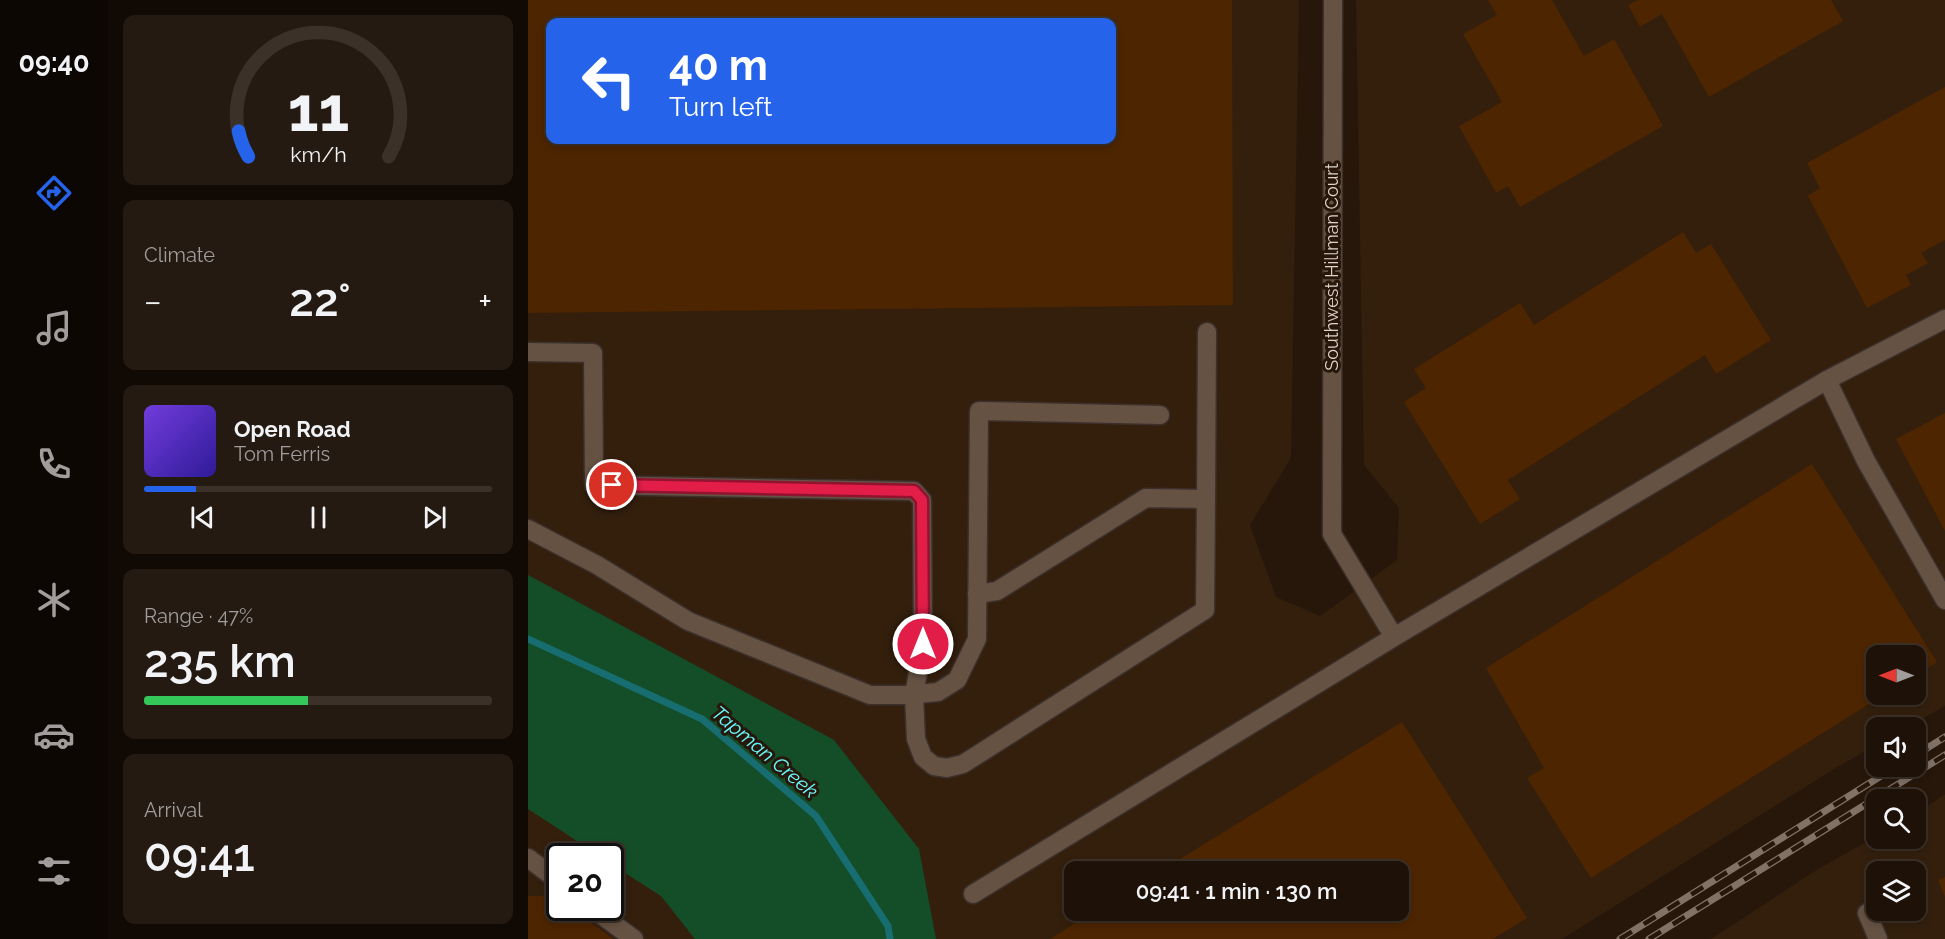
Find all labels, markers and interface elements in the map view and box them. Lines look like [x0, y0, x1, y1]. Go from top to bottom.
text: 40 m [669, 41, 768, 90]
icon: left [570, 42, 648, 120]
text: 09:40 [18, 47, 90, 78]
text: 11 [287, 72, 349, 146]
text: Turn left [669, 91, 772, 122]
text: km/h [290, 142, 346, 167]
street label: Southwest Hillman Court [1321, 163, 1342, 371]
icon: directions [33, 172, 75, 214]
text: Climate [144, 243, 215, 267]
text: 22° [289, 274, 351, 327]
text: − [144, 282, 162, 321]
text: + [478, 282, 492, 321]
icon: music [33, 307, 75, 349]
text: Open Road [234, 416, 351, 442]
text: Tom Ferris [234, 442, 330, 466]
icon: phone [33, 443, 75, 485]
pin [586, 459, 637, 510]
icon: arrive [595, 468, 628, 501]
icon: previous [186, 501, 219, 534]
icon: pause [302, 501, 335, 534]
icon: next [418, 501, 451, 534]
icon: climate [33, 579, 75, 621]
text: Range · 47% [144, 604, 253, 628]
position arrow [891, 612, 955, 676]
text: 235 km [144, 635, 296, 688]
north arrow [1866, 645, 1926, 705]
map controls [1866, 645, 1926, 921]
water label: Tapman Creek [707, 701, 823, 803]
icon: car [33, 714, 75, 756]
button: sound [1866, 717, 1926, 777]
button: search [1866, 789, 1926, 849]
text: Arrival [144, 798, 203, 822]
text: 09:41 [144, 829, 255, 882]
speed limit sign: 20 [546, 843, 624, 921]
icon: filters [33, 850, 75, 892]
button: layers [1866, 861, 1926, 921]
text: 09:41 · 1 min · 130 m [1136, 878, 1337, 904]

